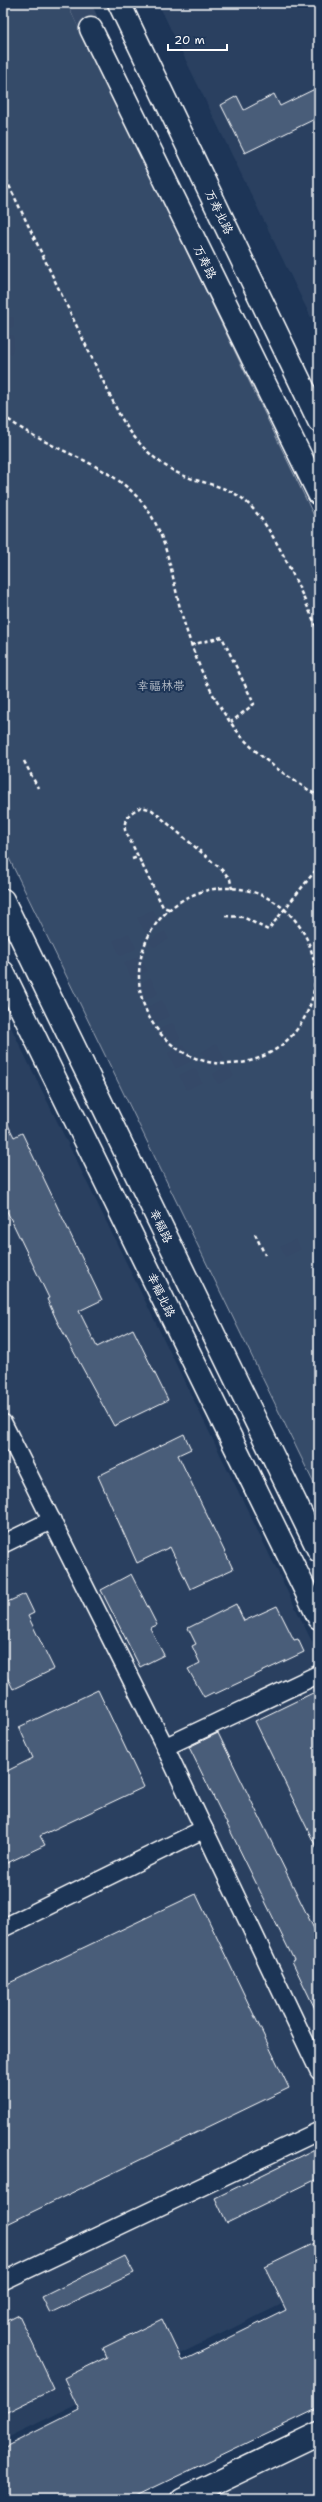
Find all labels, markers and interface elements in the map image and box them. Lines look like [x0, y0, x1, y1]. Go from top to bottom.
scale bar [168, 26, 227, 52]
text: 20 m [174, 32, 205, 48]
street label: 万寿北路 [201, 187, 237, 237]
street label: 万寿路 [190, 242, 220, 282]
park label: 幸福林带 [137, 678, 185, 694]
street label: 幸福路 [146, 1206, 176, 1246]
street label: 幸福北路 [143, 1270, 179, 1320]

